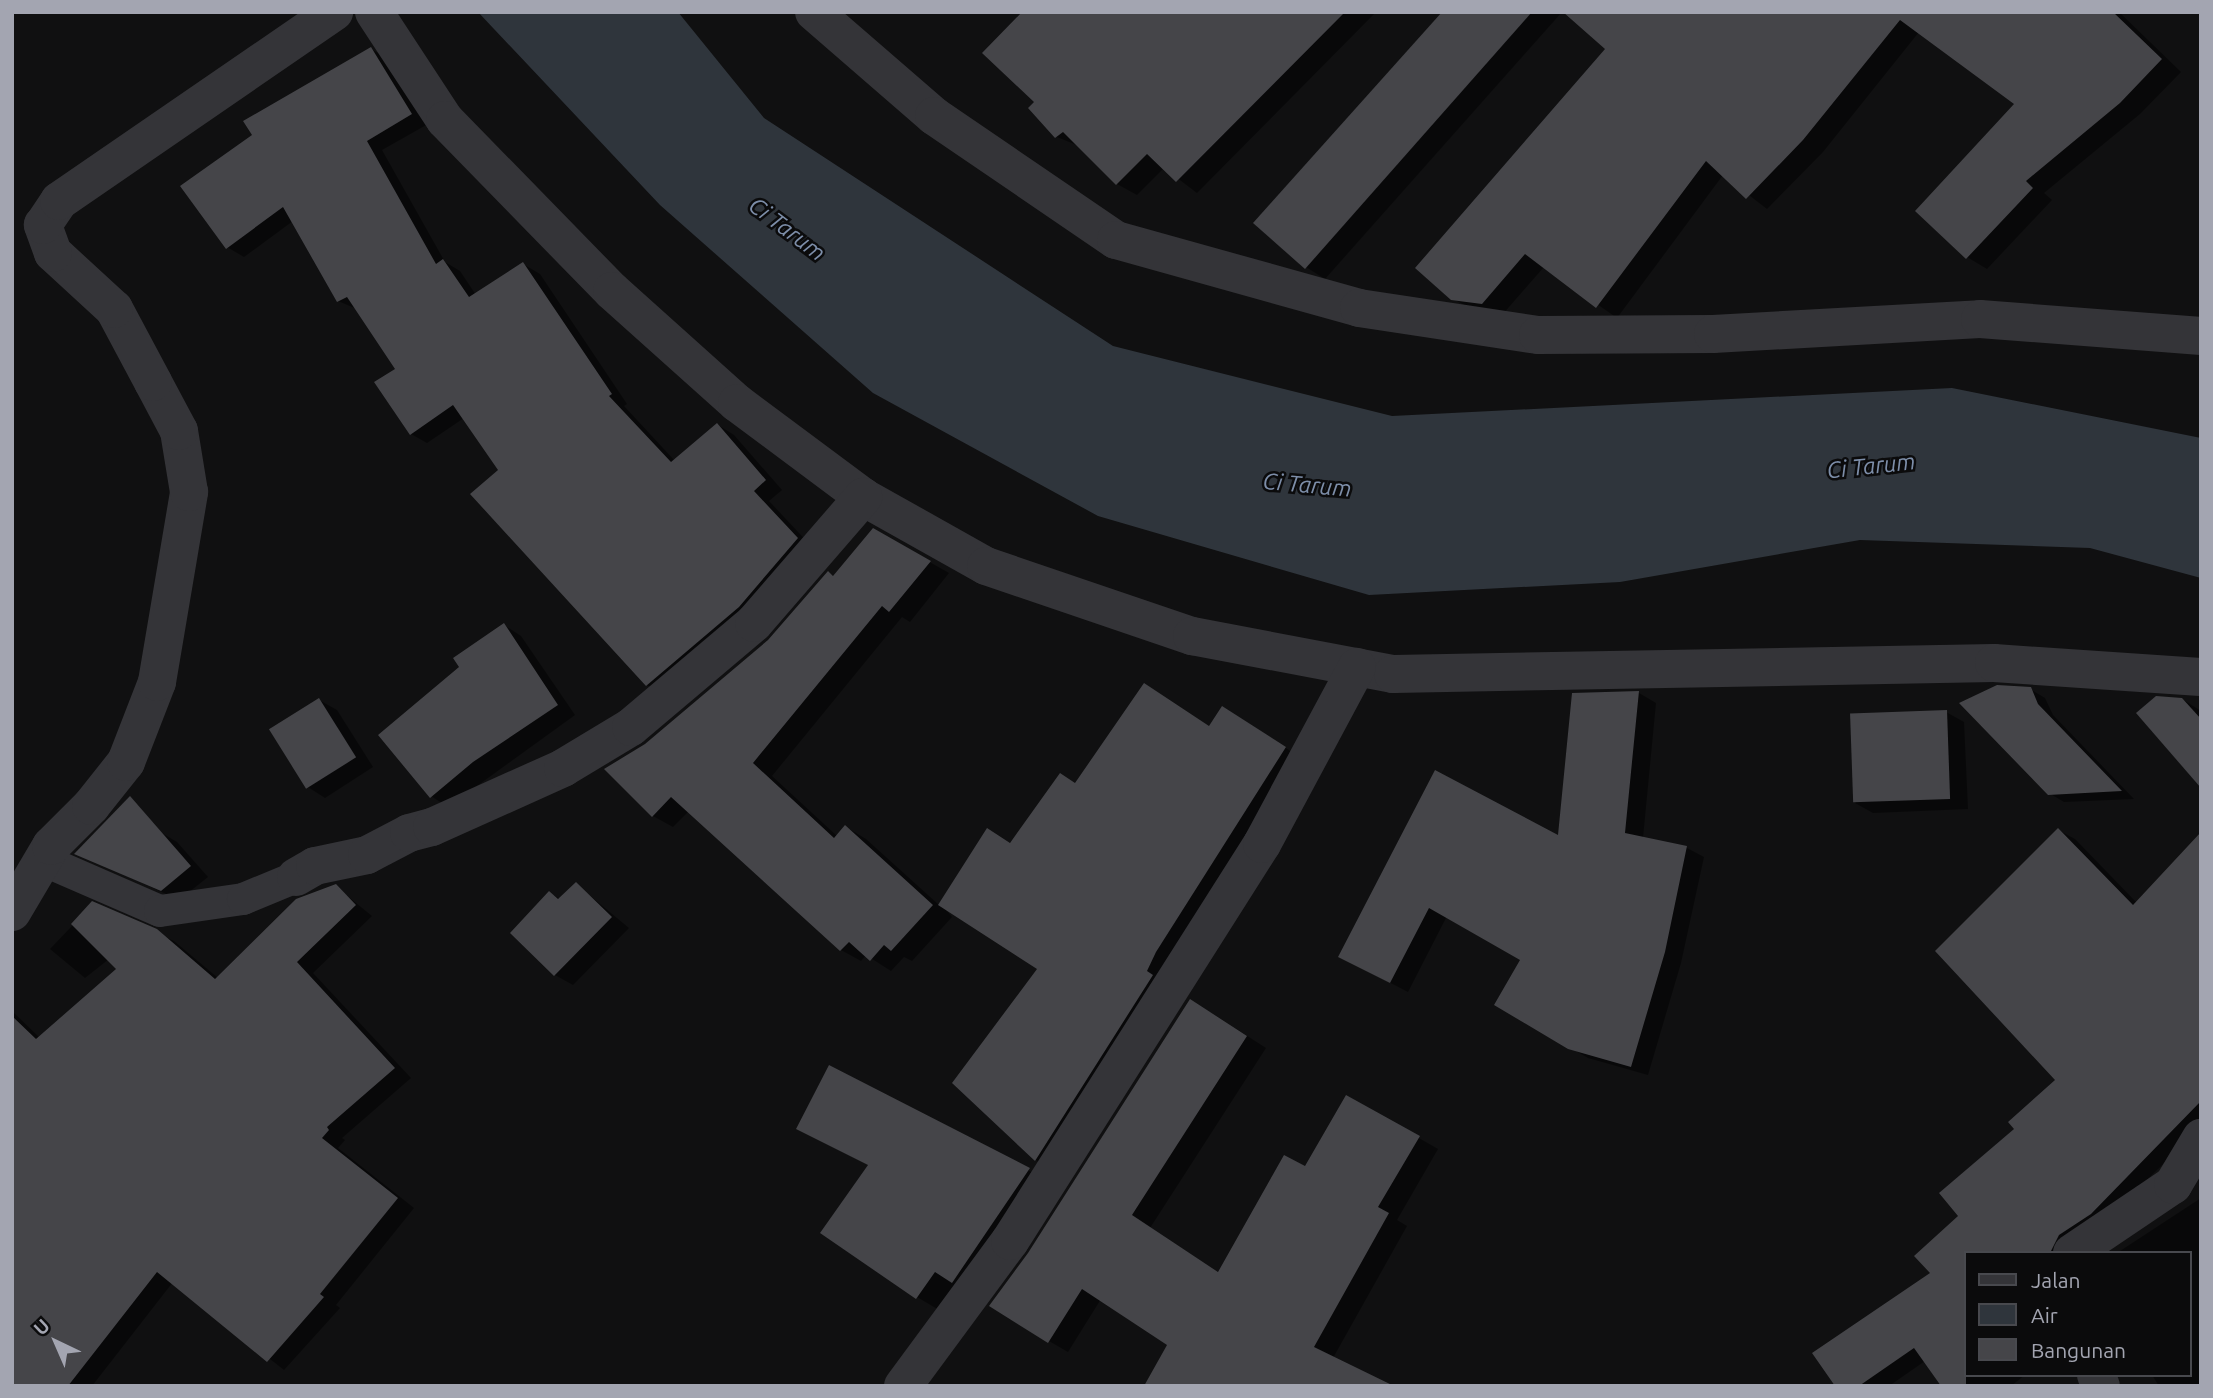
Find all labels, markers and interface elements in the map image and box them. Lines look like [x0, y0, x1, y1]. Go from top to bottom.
water label: Ci Tarum [743, 191, 831, 267]
water label: Ci Tarum [1825, 448, 1917, 484]
water label: Ci Tarum [1261, 467, 1353, 503]
legend [1965, 1251, 2192, 1377]
text: Jalan [2031, 1268, 2080, 1292]
text: Air [2031, 1303, 2058, 1327]
north arrow [21, 1307, 91, 1377]
text: U [29, 1314, 54, 1339]
text: Bangunan [2031, 1338, 2126, 1362]

